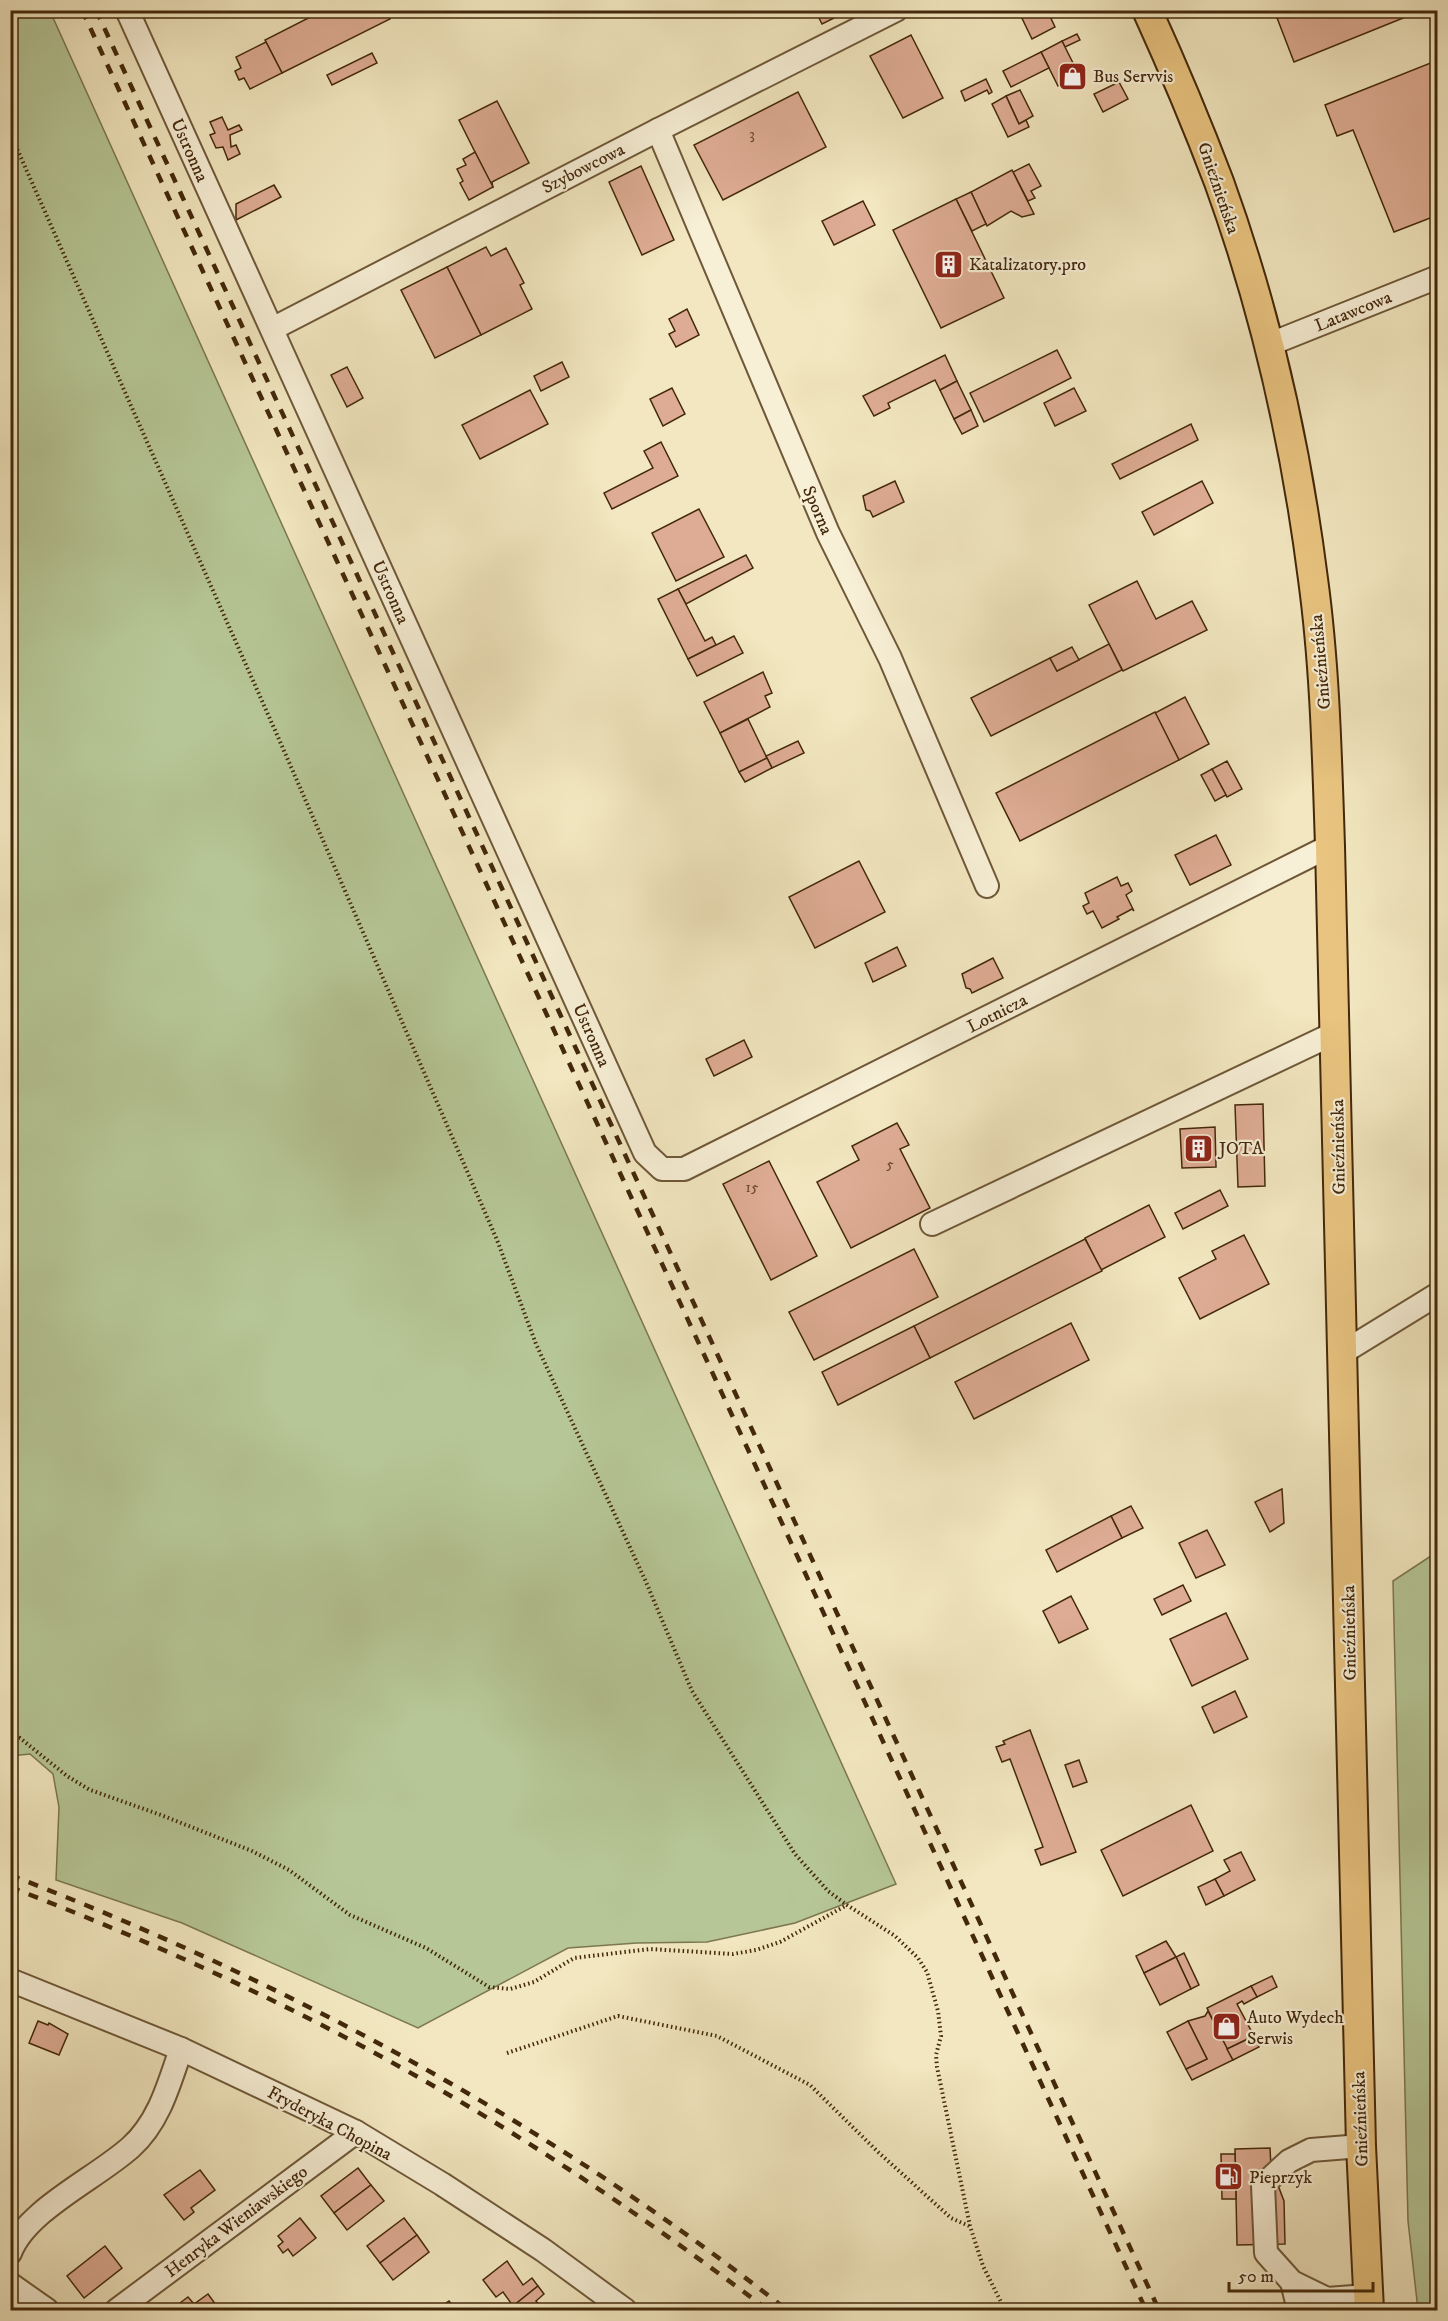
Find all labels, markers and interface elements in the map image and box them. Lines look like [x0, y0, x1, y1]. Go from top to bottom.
shop icon: Bus Servvis [1056, 60, 1088, 92]
place label: Bus Servvis [1093, 66, 1173, 88]
street label: Ustronna [165, 115, 213, 186]
house number: 3 [749, 125, 755, 144]
street label: Szybowcowa [538, 139, 629, 199]
street label: Gnieźnieńska [1192, 140, 1244, 237]
building icon: Katalizatory.pro [932, 248, 964, 280]
place label: Katalizatory.pro [969, 254, 1086, 276]
street label: Latawcowa [1312, 286, 1395, 337]
street label: Sporna [797, 483, 837, 538]
street label: Ustronna [366, 557, 414, 628]
street label: Gnieźnieńska [1306, 613, 1336, 710]
street label: Lotnicza [964, 989, 1032, 1038]
street label: Ustronna [567, 1000, 615, 1071]
street label: Gnieźnieńska [1327, 1099, 1351, 1195]
building icon: JOTA [1182, 1132, 1214, 1164]
place label: JOTA [1217, 1138, 1264, 1160]
house number: 5 [886, 1155, 894, 1174]
house number: 15 [746, 1178, 759, 1197]
street label: Gnieźnieńska [1338, 1585, 1362, 1681]
place label: Auto Wydech Serwis [1247, 2007, 1344, 2050]
shop icon: Auto Wydech Serwis [1210, 2011, 1242, 2043]
street label: Gnieźnieńska [1348, 2071, 1374, 2167]
street label: Fryderyka Chopina [263, 2082, 396, 2166]
street label: Henryka Wieniawskiego [161, 2161, 313, 2283]
fuel station icon: Pieprzyk [1212, 2161, 1244, 2193]
place label: Pieprzyk [1249, 2167, 1312, 2189]
scale bar [1229, 2255, 1373, 2293]
text: 50 m [1238, 2266, 1274, 2288]

